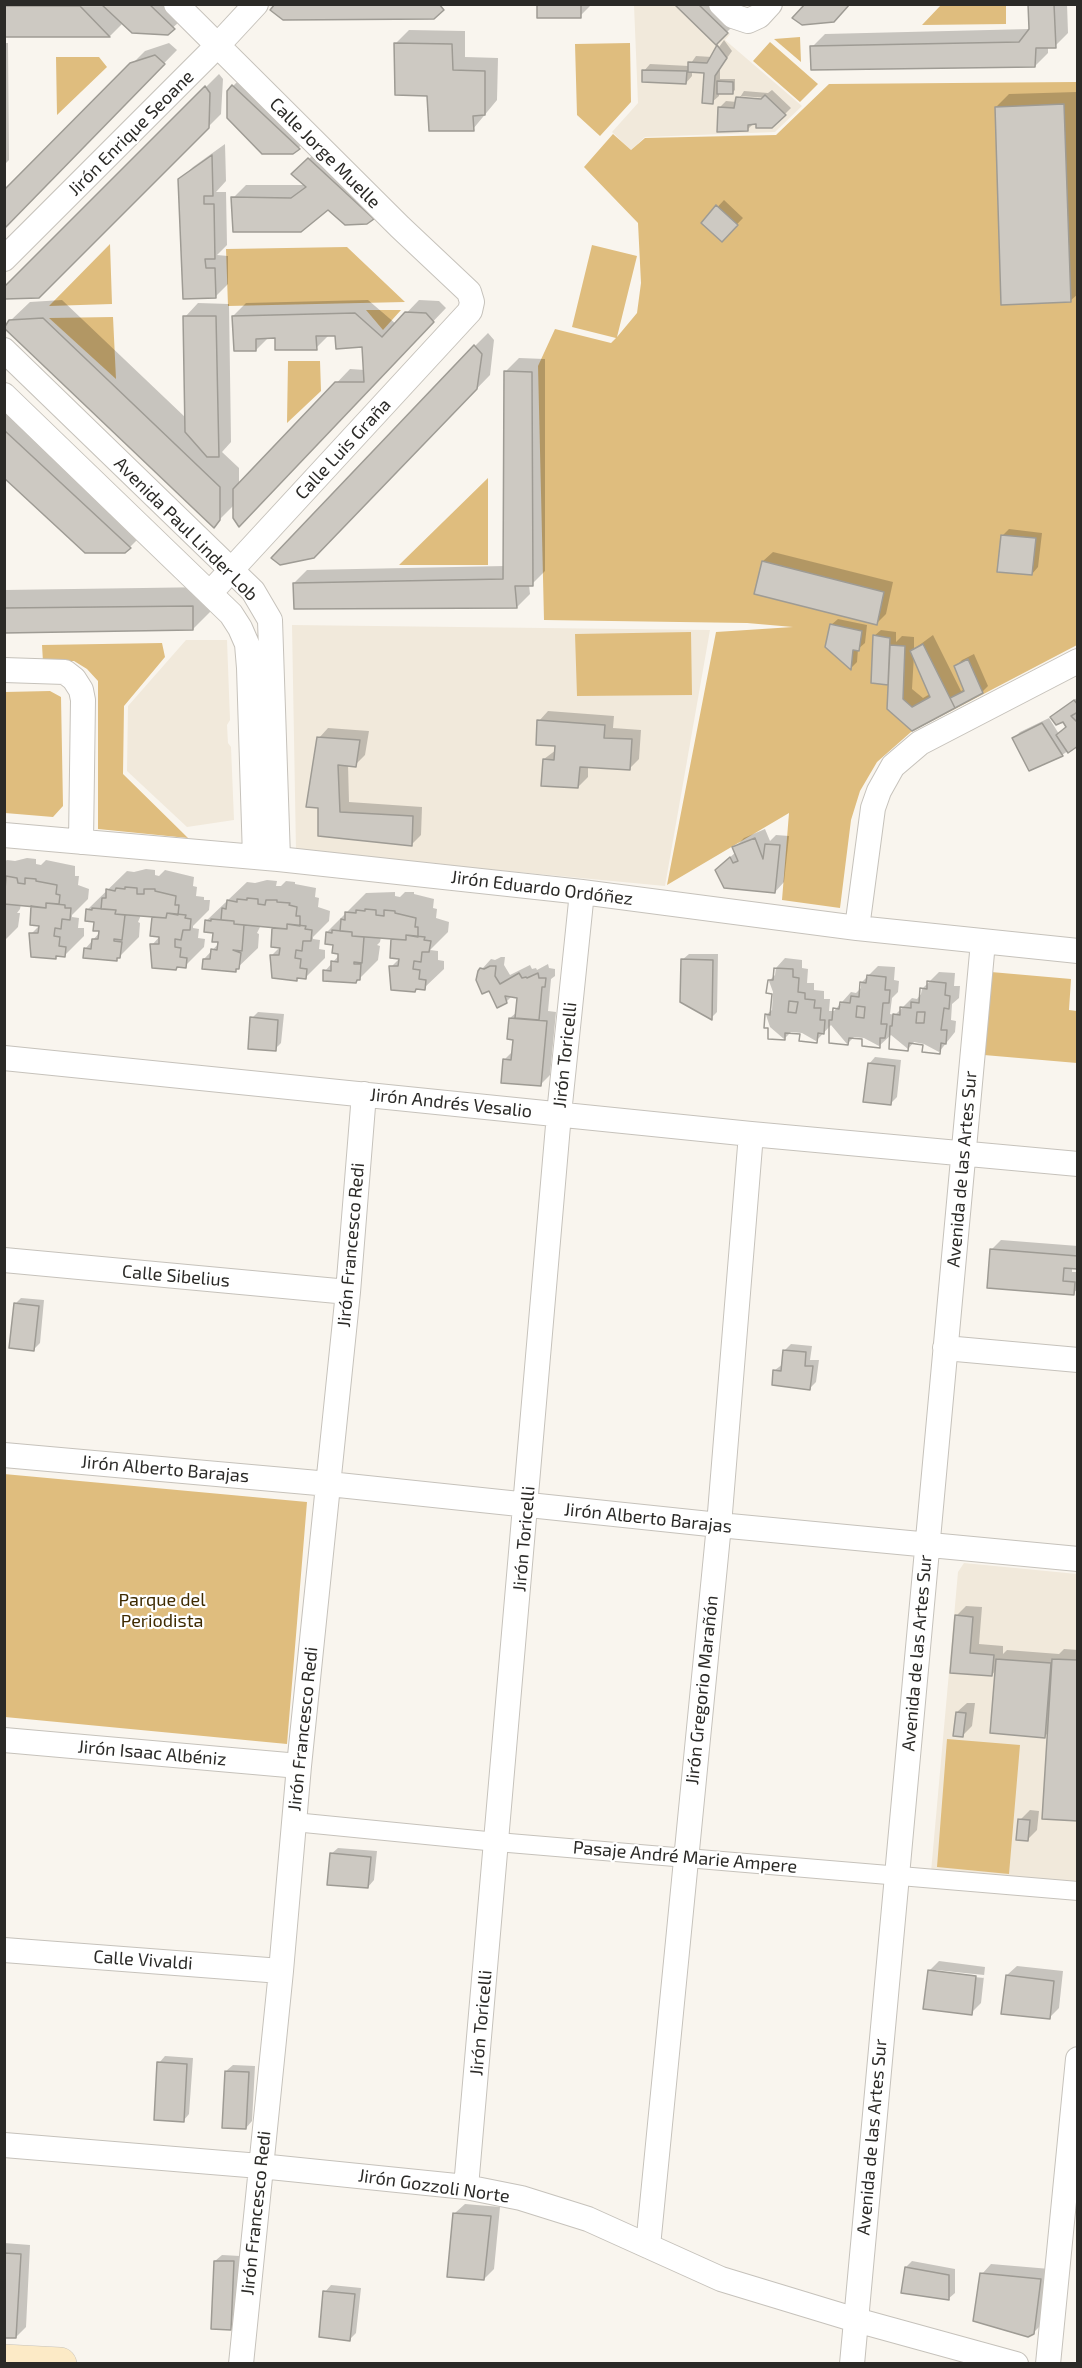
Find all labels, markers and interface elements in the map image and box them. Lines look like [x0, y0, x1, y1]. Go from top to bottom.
street label: Jirón Enrique Seoane [64, 66, 198, 200]
street label: Calle Jorge Muelle [265, 93, 385, 213]
street label: Calle Luis Graña [291, 394, 395, 504]
street label: Avenida Paul Linder Lob [110, 453, 262, 605]
street label: Jirón Eduardo Ordóñez [450, 866, 634, 910]
street label: Jirón Toricelli [549, 1001, 581, 1109]
street label: Avenida de las Artes Sur [943, 1070, 981, 1268]
street label: Jirón Andrés Vesalio [369, 1084, 533, 1122]
street label: Jirón Francesco Redi [333, 1162, 369, 1328]
street label: Calle Sibelius [121, 1261, 231, 1291]
street label: Jirón Alberto Barajas [80, 1451, 250, 1487]
street label: Jirón Toricelli [509, 1485, 539, 1593]
street label: Jirón Alberto Barajas [563, 1498, 733, 1538]
street label: Avenida de las Artes Sur [898, 1554, 936, 1752]
park label: Parque del Periodista [119, 1589, 205, 1632]
street label: Jirón Gregorio Marañón [681, 1594, 723, 1786]
street label: Jirón Francesco Redi [284, 1646, 322, 1812]
street label: Jirón Isaac Albéniz [77, 1736, 227, 1770]
street label: Pasaje André Marie Ampere [572, 1836, 798, 1878]
street label: Calle Vivaldi [93, 1946, 193, 1974]
street label: Jirón Toricelli [466, 1969, 496, 2077]
street label: Avenida de las Artes Sur [853, 2038, 891, 2236]
street label: Jirón Francesco Redi [237, 2130, 275, 2296]
street label: Jirón Gozzoli Norte [357, 2165, 511, 2207]

